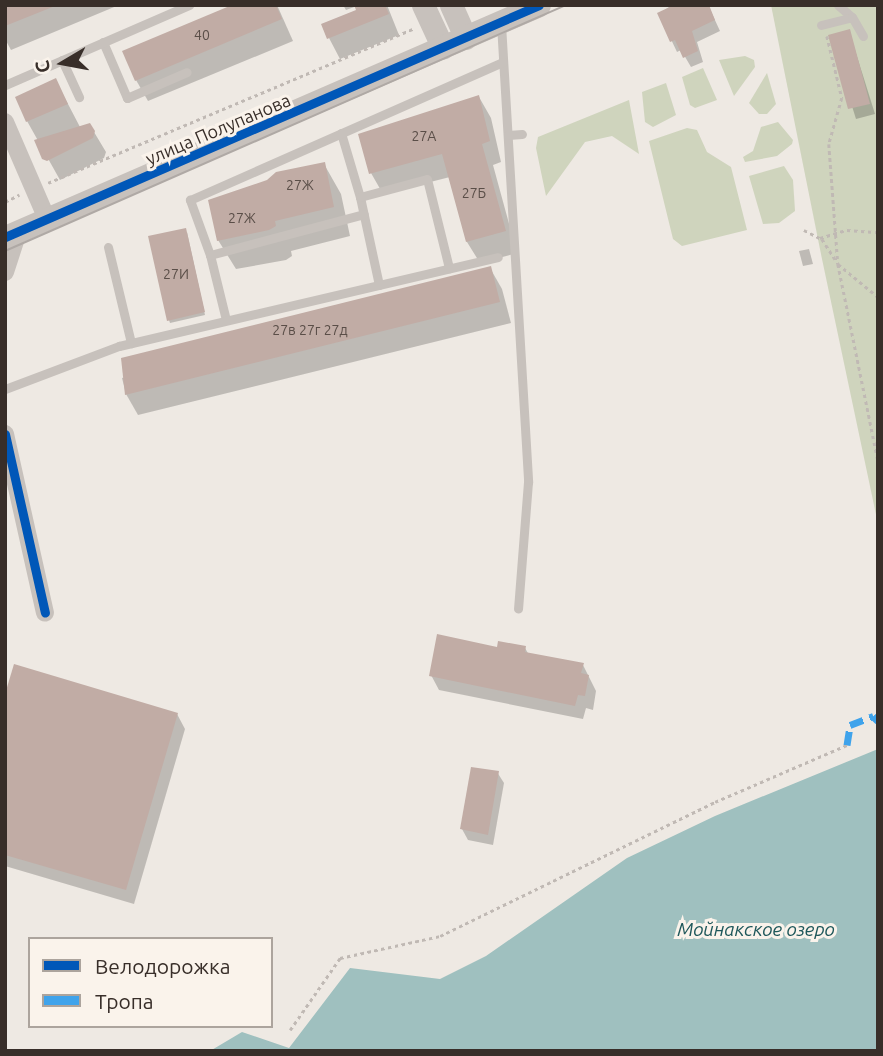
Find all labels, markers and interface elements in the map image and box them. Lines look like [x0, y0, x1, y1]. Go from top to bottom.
house number: 40 [194, 27, 210, 43]
north arrow [28, 28, 98, 98]
text: С [30, 59, 54, 75]
street label: улица Полупанова [142, 89, 294, 169]
house number: 27А [412, 128, 436, 144]
house number: 27Ж [286, 177, 314, 193]
house number: 27Б [462, 185, 486, 201]
house number: 27Ж [228, 210, 256, 226]
house number: 27И [163, 266, 189, 282]
house number: 27в 27г 27д [272, 322, 348, 338]
water label: Мойнакское озеро [677, 919, 835, 941]
legend [28, 937, 273, 1028]
text: Велодорожка [95, 954, 231, 978]
text: Тропа [95, 989, 154, 1013]

